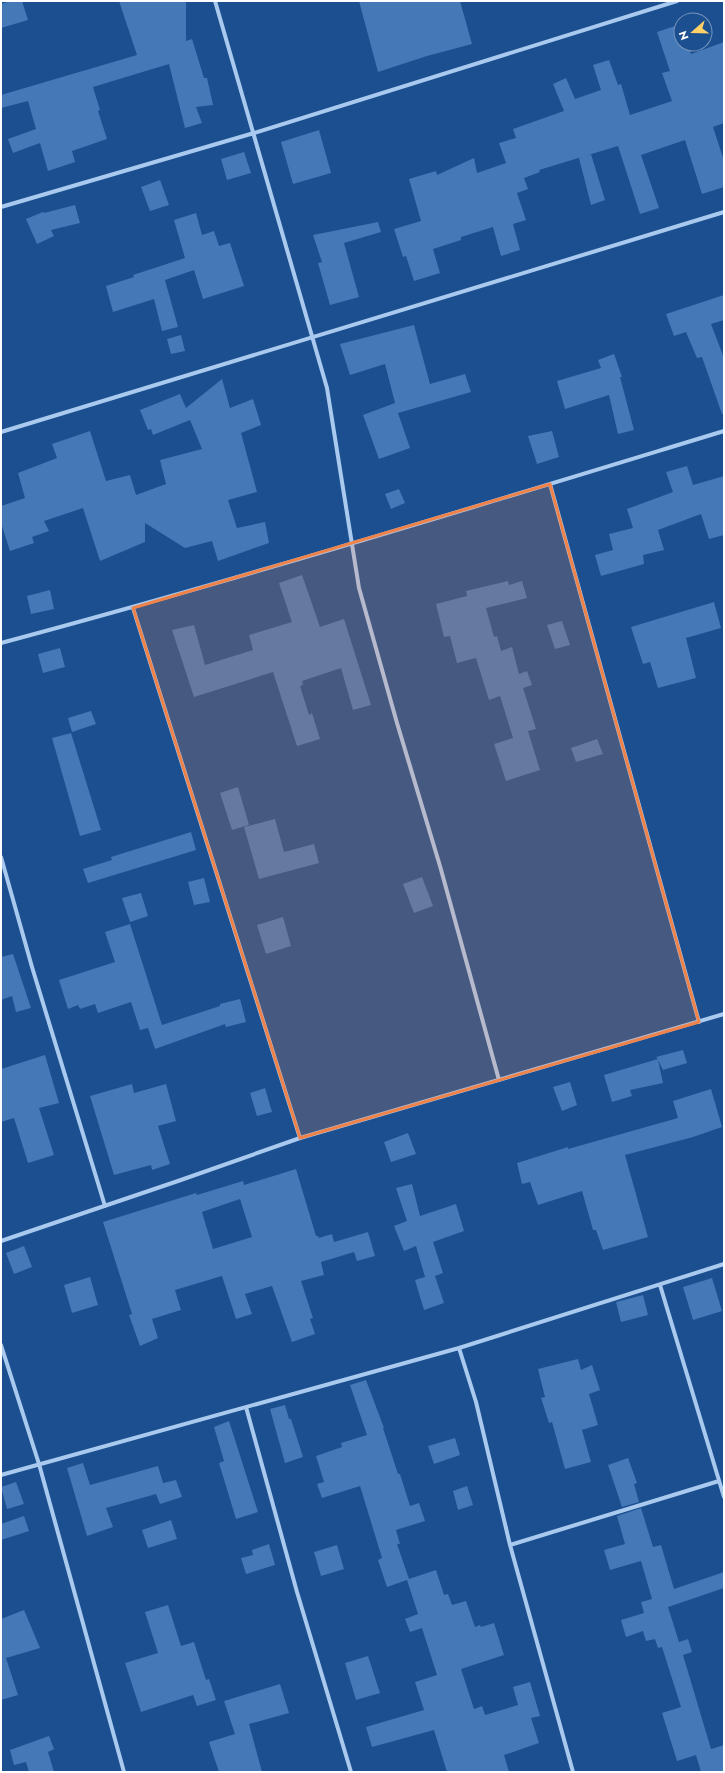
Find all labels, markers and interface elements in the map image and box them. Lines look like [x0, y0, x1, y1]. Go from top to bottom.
north arrow [673, 12, 713, 52]
text: N [675, 29, 693, 42]

